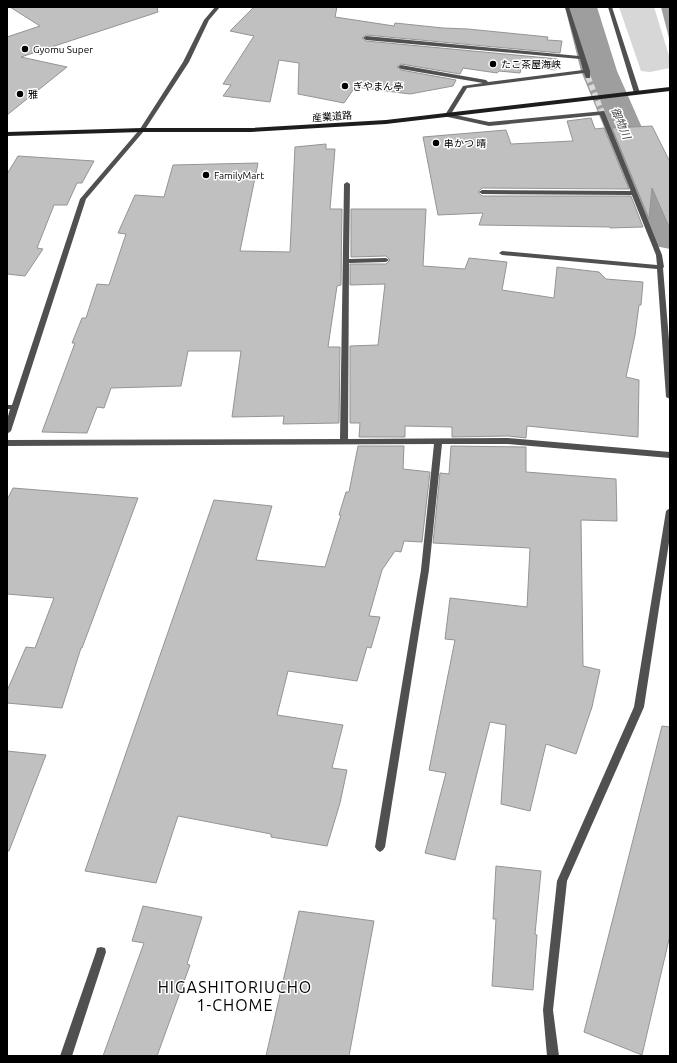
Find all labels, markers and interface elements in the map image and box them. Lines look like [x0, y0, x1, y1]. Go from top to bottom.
marker: Gyomu Super [20, 44, 30, 54]
place label: Gyomu Super [33, 44, 93, 55]
marker: たこ茶屋海峡 [488, 59, 498, 69]
place label: たこ茶屋海峡 [501, 59, 561, 70]
marker: ぎやまん亭 [340, 81, 350, 91]
place label: ぎやまん亭 [353, 81, 403, 92]
marker: 雅 [15, 89, 25, 99]
place label: 雅 [28, 89, 38, 100]
water label: 御物川 [609, 105, 633, 141]
street label: 産業道路 [312, 110, 352, 123]
marker: 串かつ 晴 [431, 138, 441, 148]
place label: 串かつ 晴 [444, 138, 486, 149]
marker: FamilyMart [201, 170, 211, 180]
place label: FamilyMart [214, 170, 264, 181]
district label: HIGASHITORIUCHO 1-CHOME [158, 978, 312, 1014]

